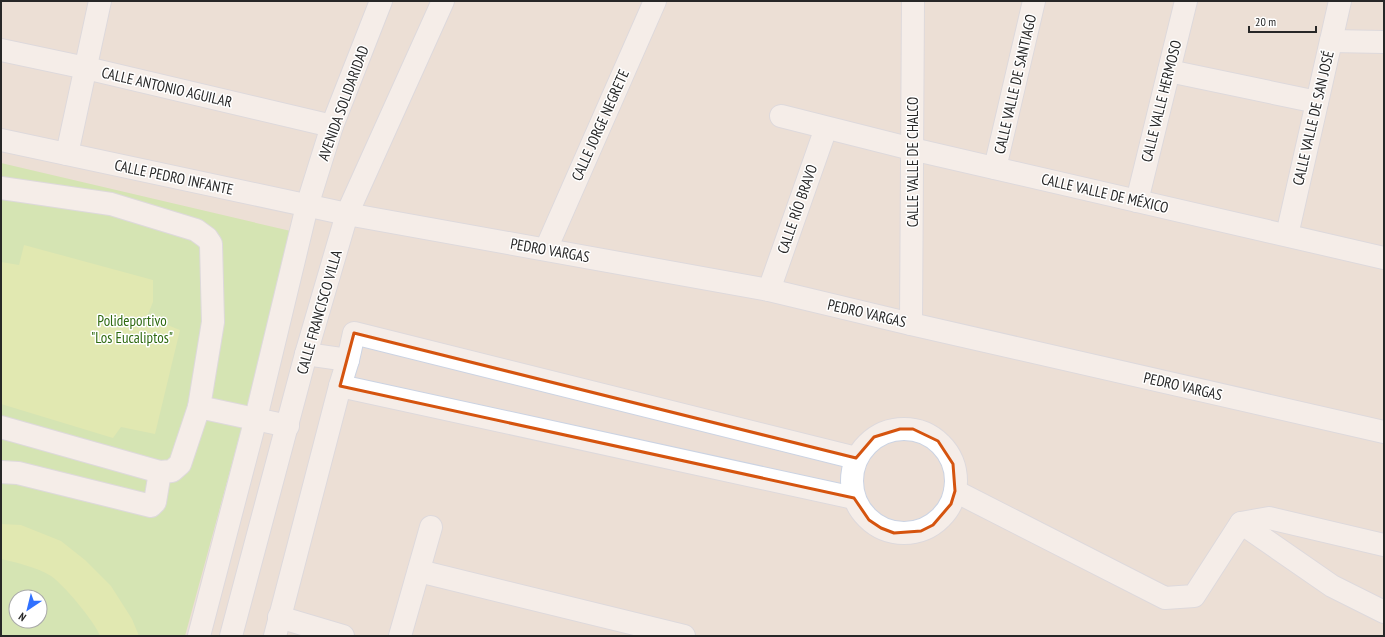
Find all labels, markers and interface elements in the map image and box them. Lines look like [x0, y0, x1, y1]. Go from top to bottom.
scale bar [1249, 8, 1316, 34]
street label: CALLE VALLE DE SANTIAGO [990, 12, 1040, 156]
text: 20 m [1255, 14, 1276, 29]
street label: CALLE VALLE HERMOSO [1137, 38, 1185, 164]
street label: AVENIDA SOLIDARIDAD [313, 43, 373, 163]
street label: CALLE VALLE DE SAN JOSÉ [1288, 49, 1338, 187]
street label: CALLE ANTONIO AGUILAR [100, 63, 234, 111]
street label: CALLE JORGE NEGRETE [567, 66, 633, 184]
street label: CALLE VALLE DE CHALCO [903, 97, 922, 227]
street label: CALLE PEDRO INFANTE [113, 155, 235, 199]
street label: CALLE RÍO BRAVO [773, 162, 821, 256]
street label: CALLE VALLE DE MÉXICO [1039, 169, 1171, 217]
street label: PEDRO VARGAS [509, 234, 591, 266]
street label: CALLE FRANCISCO VILLA [292, 247, 346, 376]
street label: PEDRO VARGAS [826, 295, 908, 331]
park label: Polideportivo "Los Eucaliptos" [91, 311, 173, 347]
street label: PEDRO VARGAS [1142, 368, 1224, 404]
north arrow [8, 589, 48, 629]
text: N [16, 610, 29, 625]

